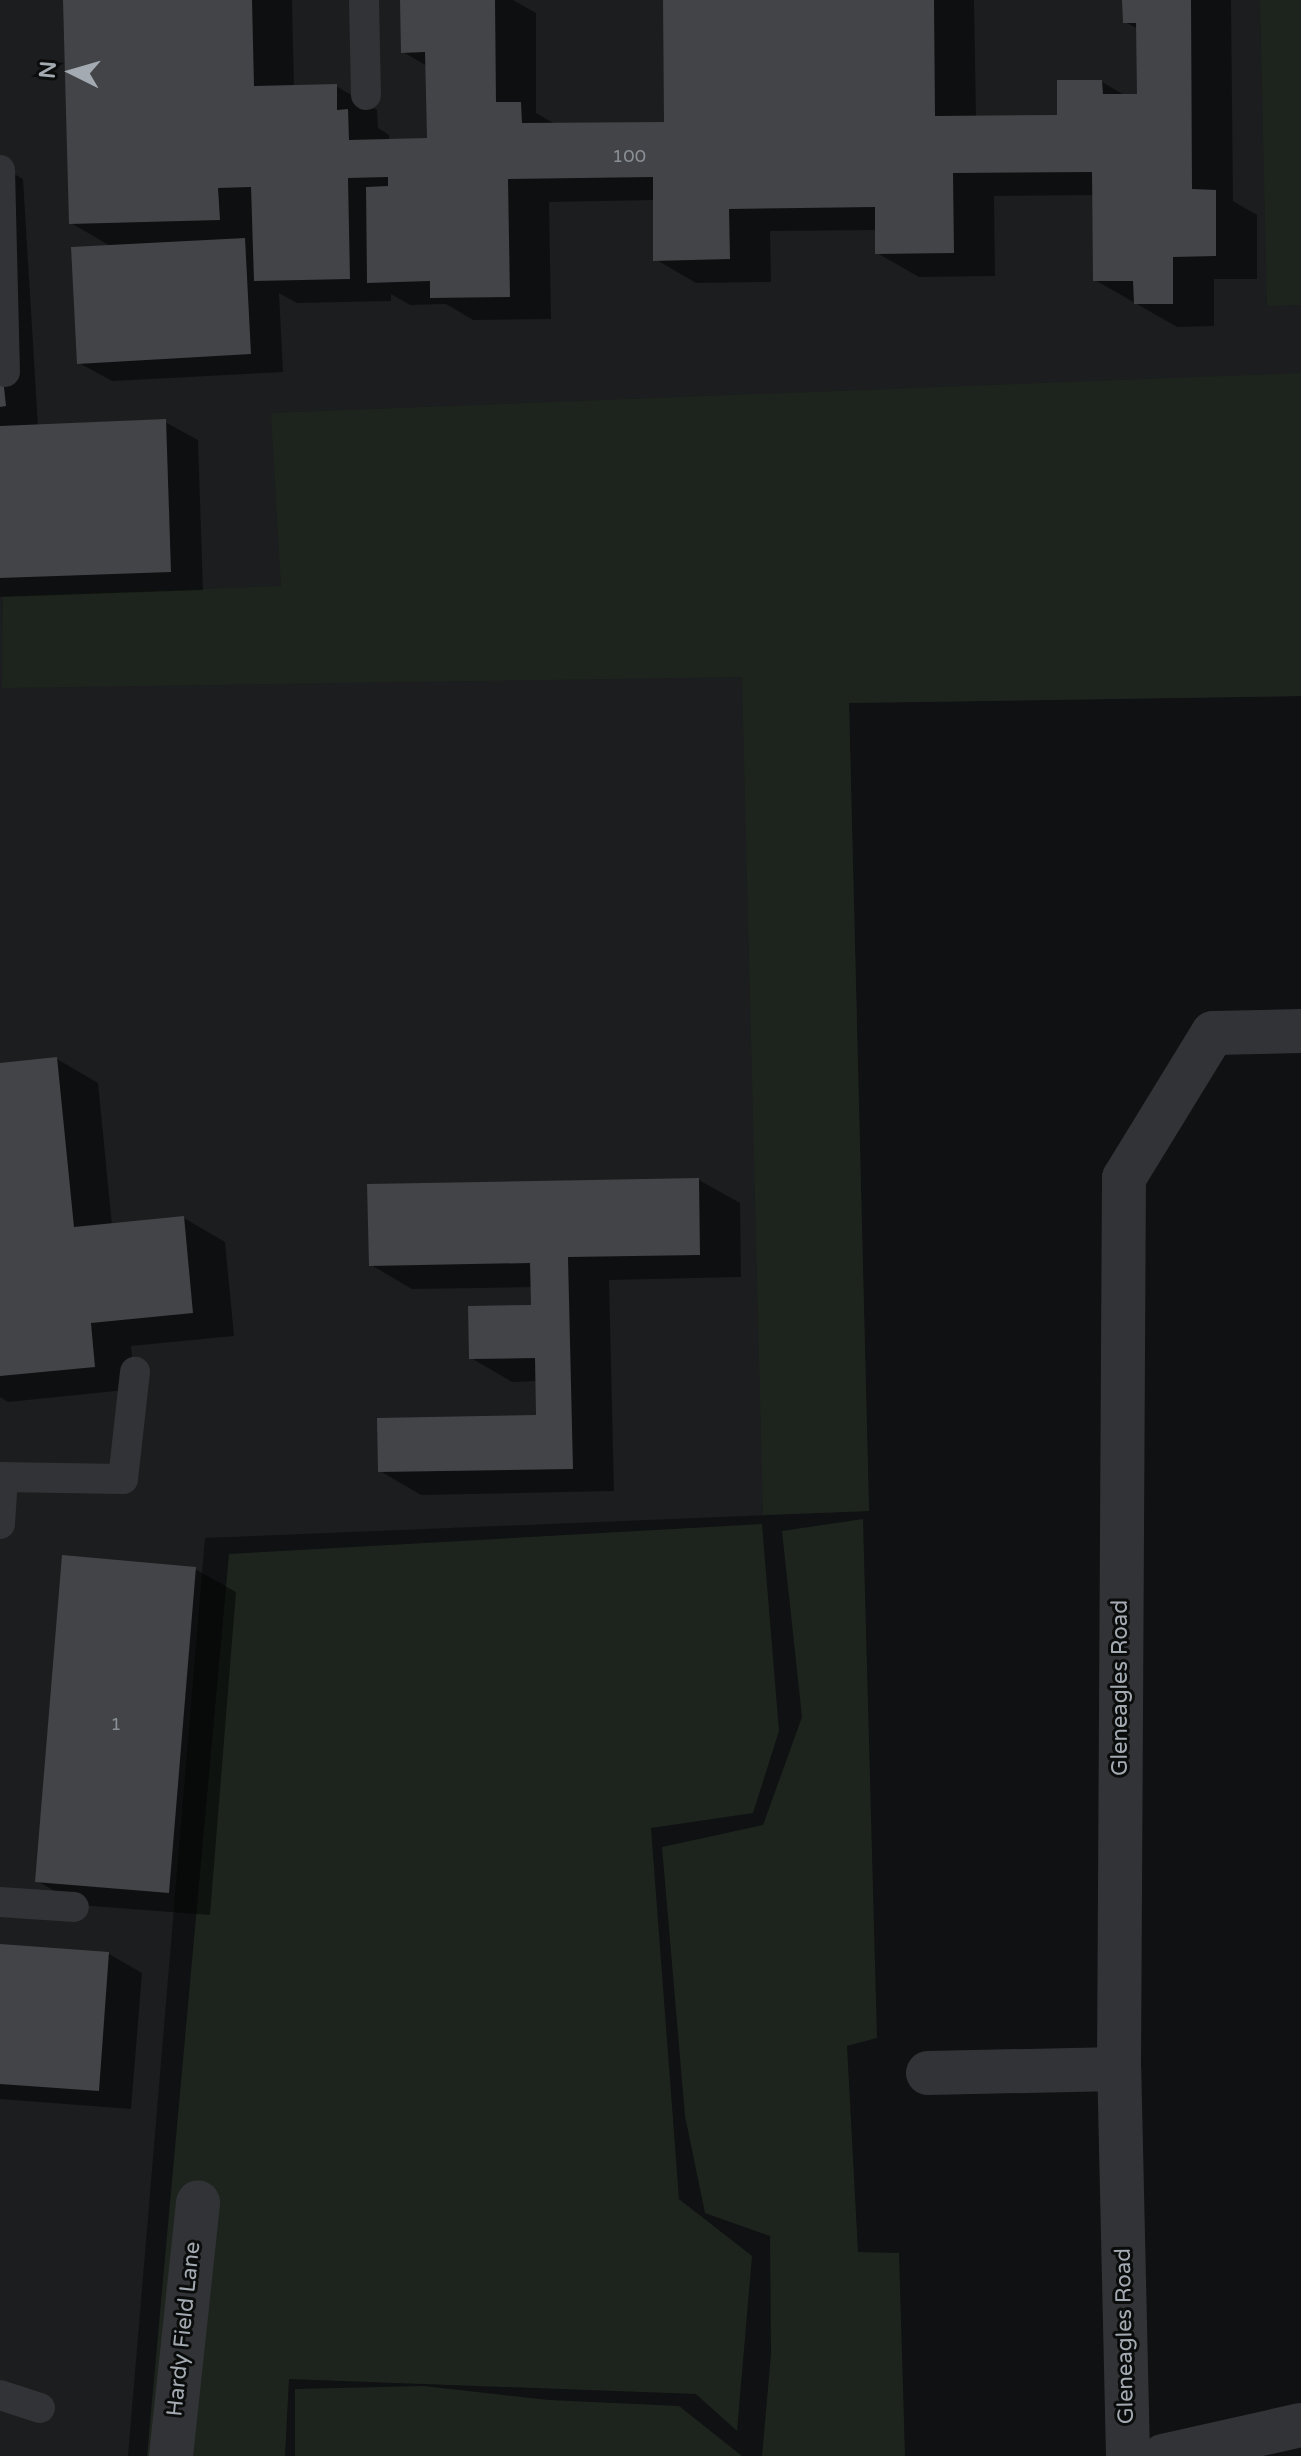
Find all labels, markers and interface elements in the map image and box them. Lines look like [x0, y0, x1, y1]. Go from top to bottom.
north arrow [32, 32, 112, 112]
text: N [34, 60, 62, 80]
house number: 100 [612, 145, 646, 167]
street label: Gleneagles Road [1108, 1600, 1134, 1776]
house number: 1 [110, 1713, 122, 1735]
street label: Hardy Field Lane [162, 2240, 206, 2418]
street label: Gleneagles Road [1110, 2248, 1140, 2424]

